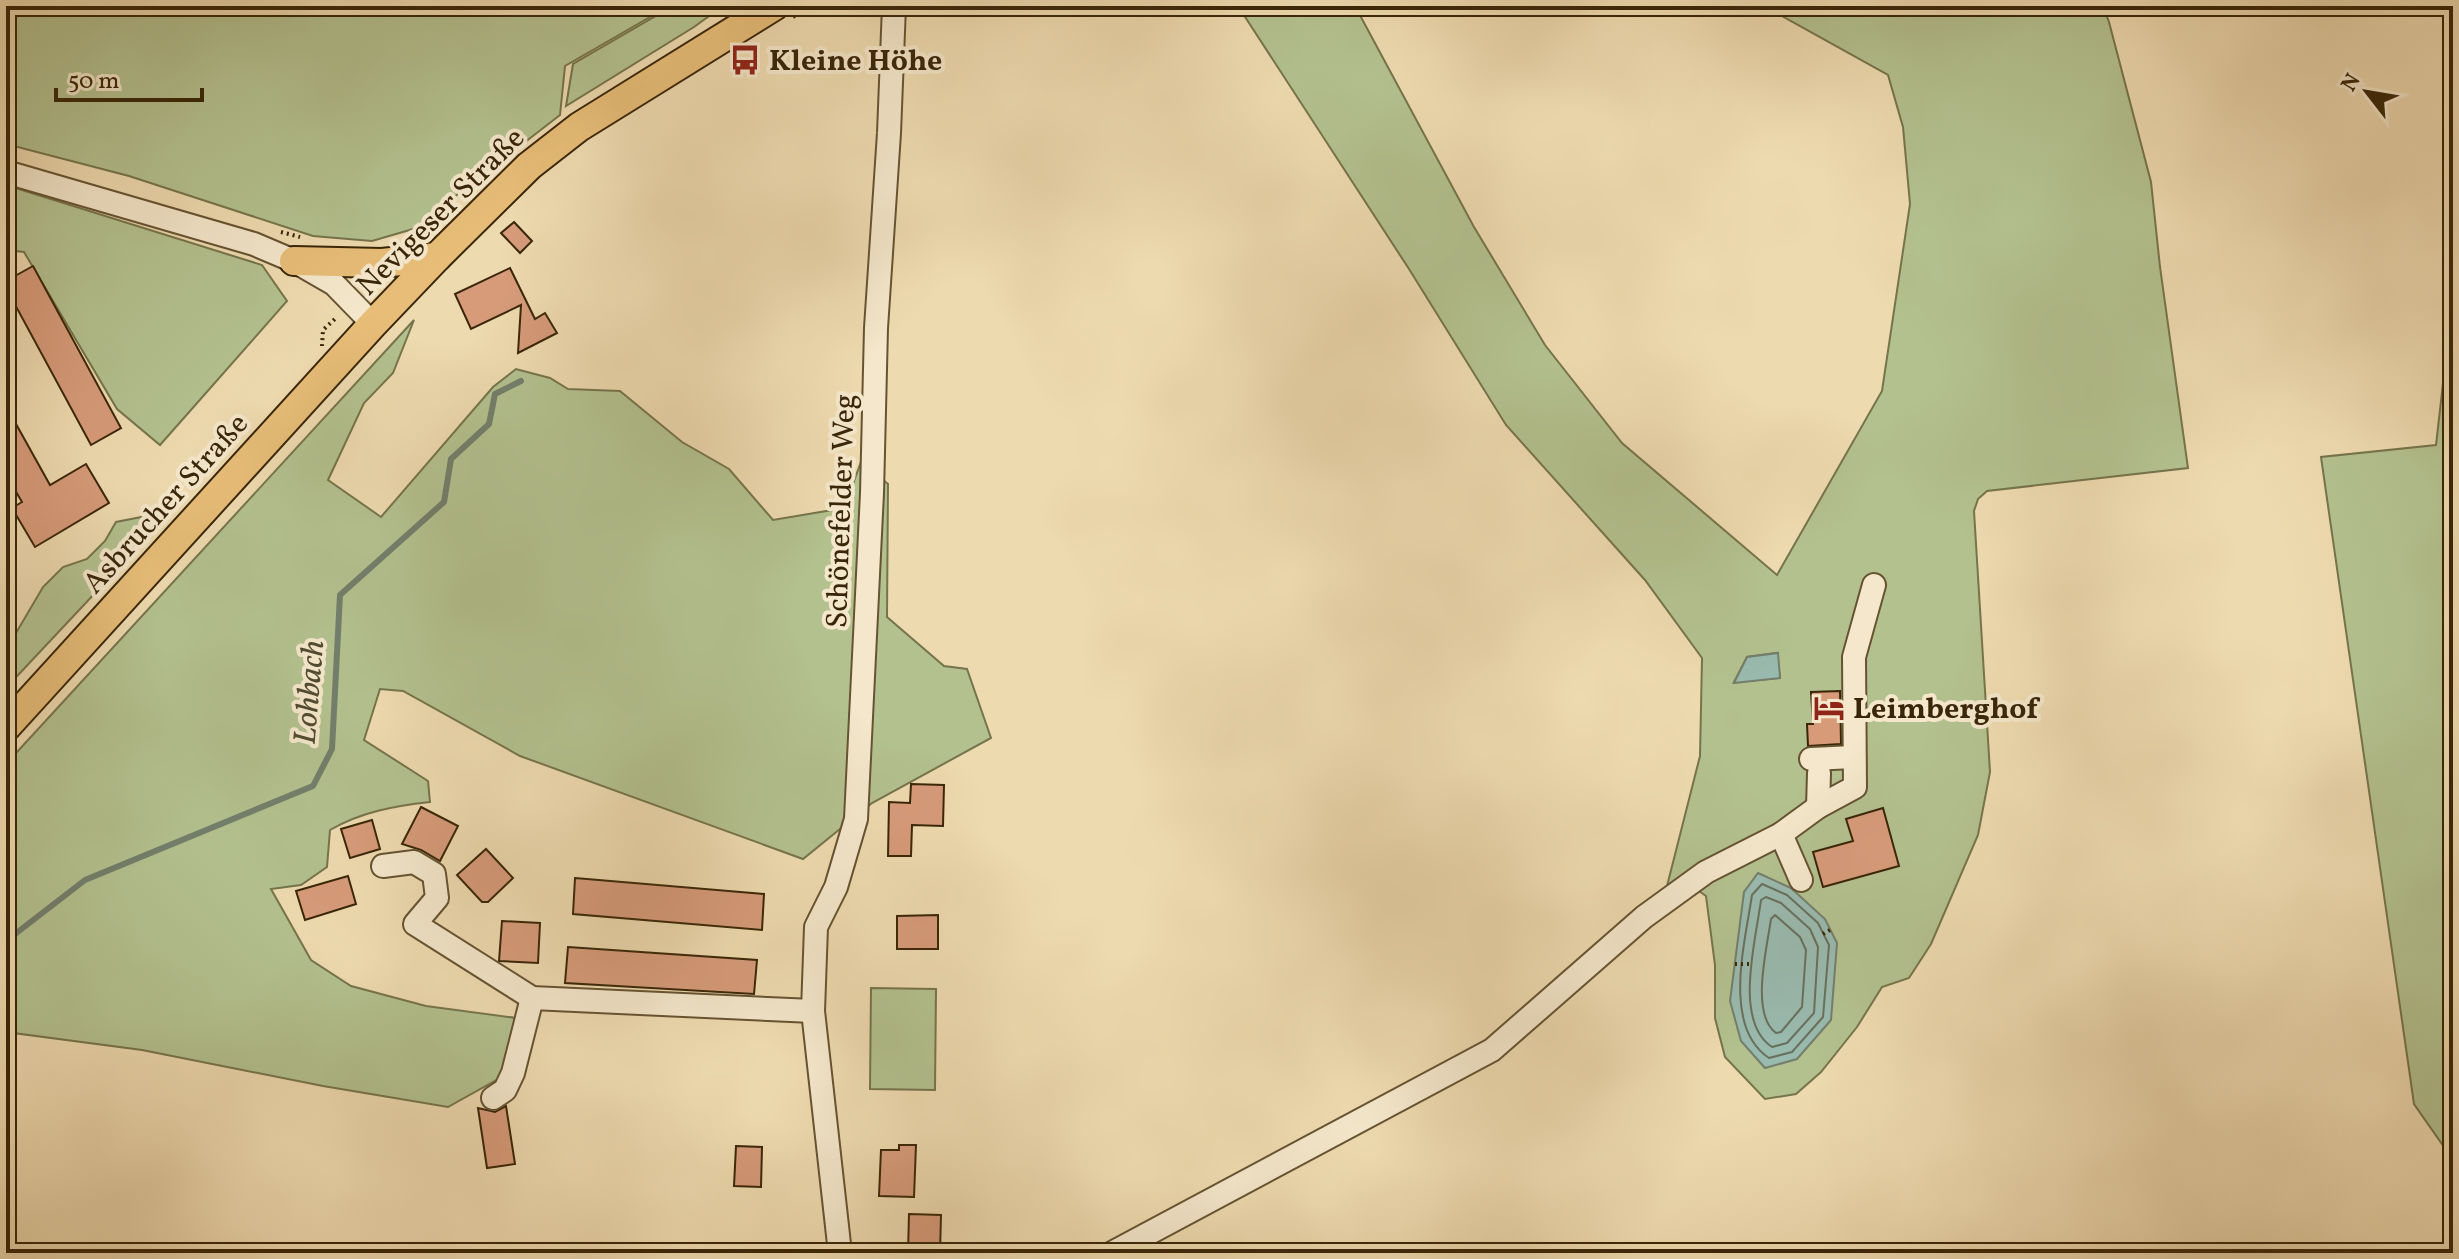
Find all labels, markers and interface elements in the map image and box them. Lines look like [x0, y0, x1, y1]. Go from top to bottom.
place label: Kleine Höhe [769, 41, 942, 83]
bus stop icon: Kleine Höhe [728, 43, 762, 77]
scale bar [56, 52, 202, 102]
north arrow [2327, 52, 2407, 132]
text: 50 m [68, 65, 120, 99]
text: N [2335, 68, 2369, 98]
street label: Nevigeser Straße [348, 119, 535, 306]
street label: Schönefelder Weg [817, 393, 867, 629]
street label: Asbrucher Straße [74, 405, 259, 604]
water label: Lohbach [285, 638, 337, 746]
place label: Leimberghof [1853, 689, 2040, 731]
hotel icon: Leimberghof [1812, 691, 1846, 725]

